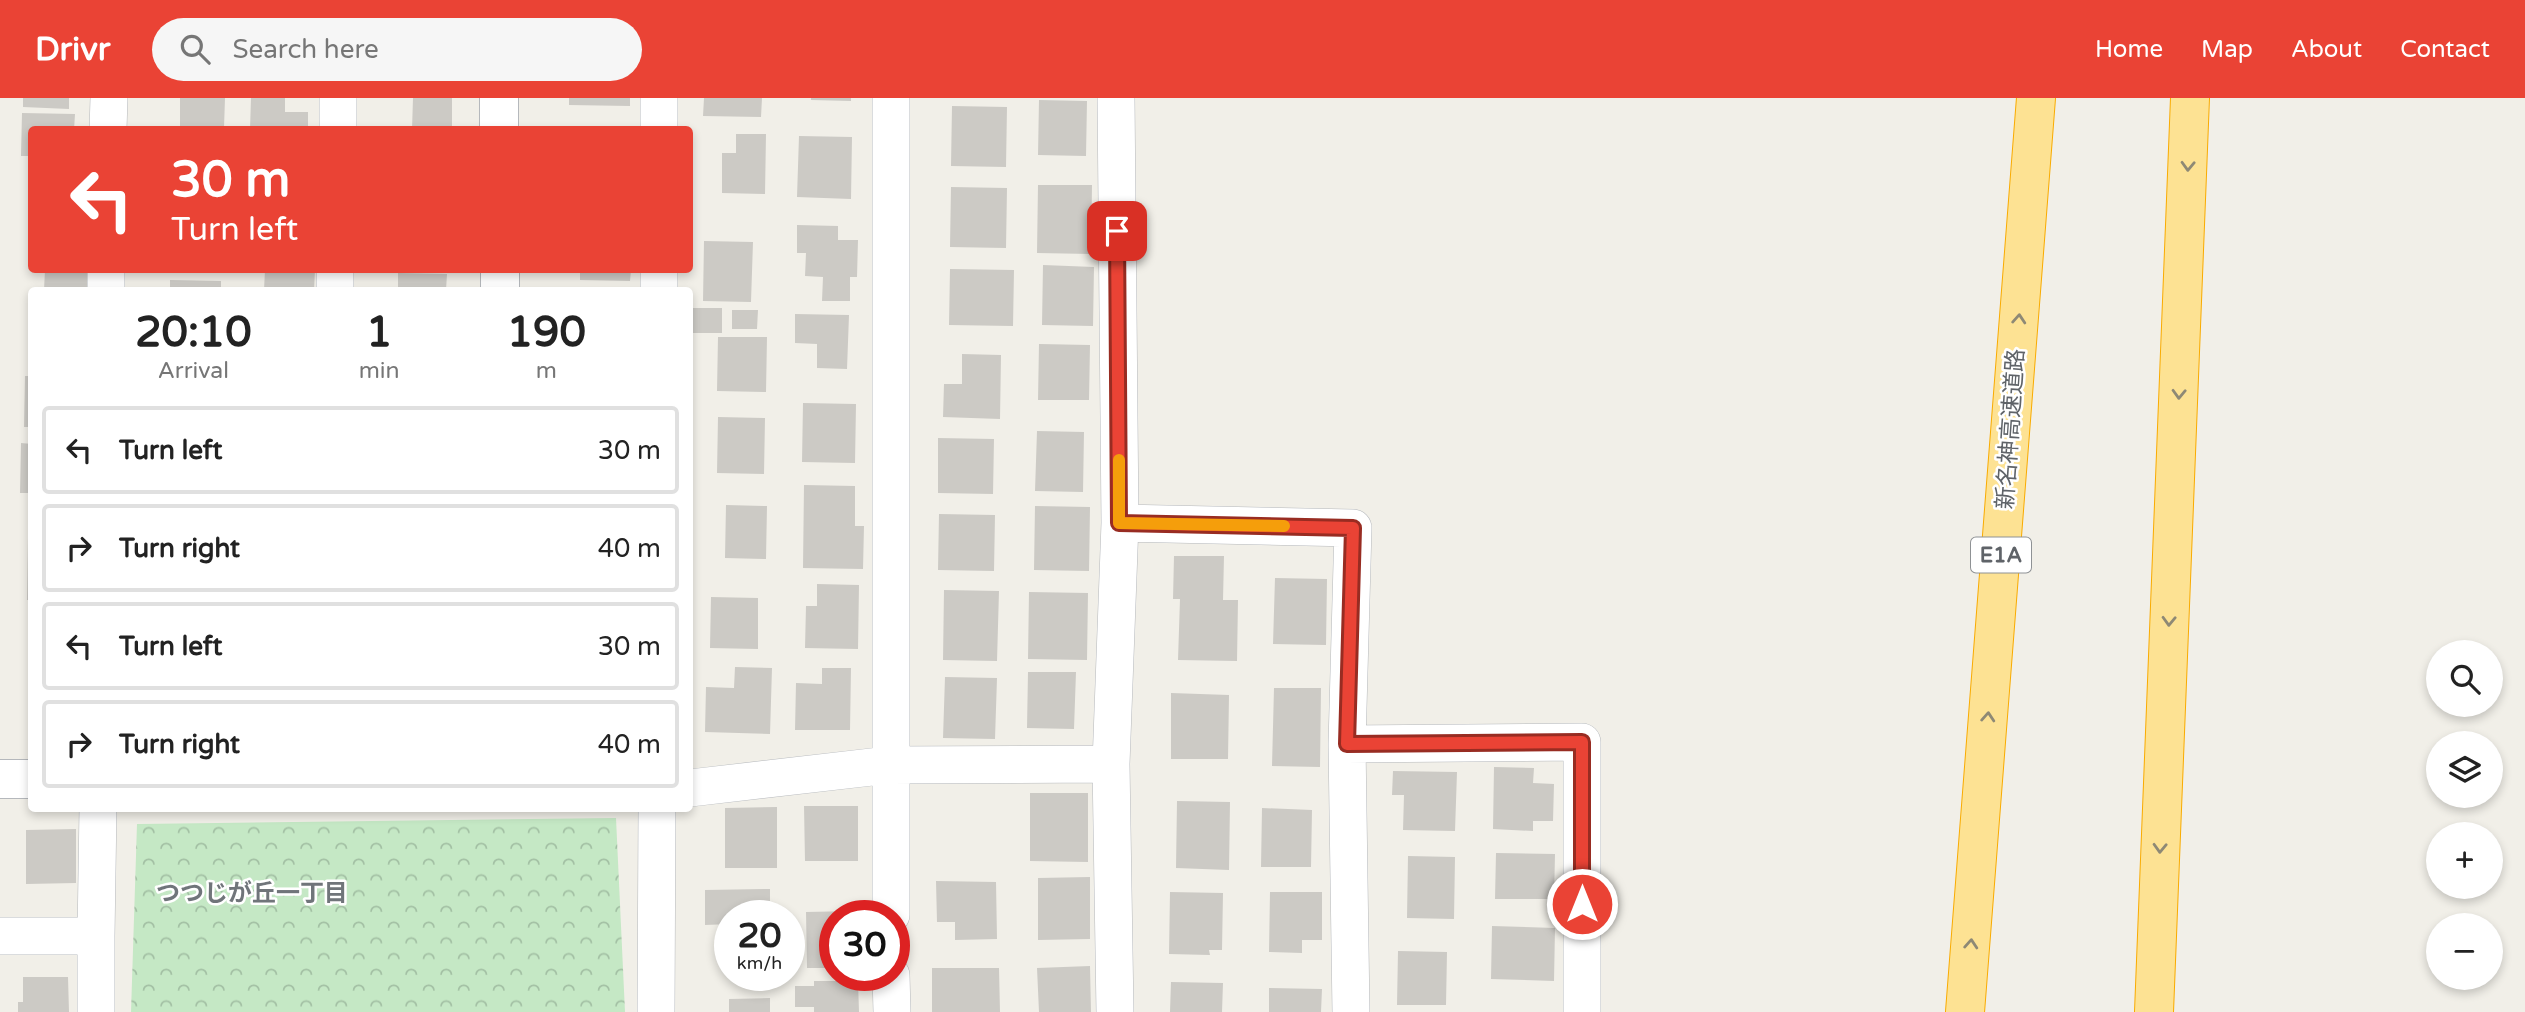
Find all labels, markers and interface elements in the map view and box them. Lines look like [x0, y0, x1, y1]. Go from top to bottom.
search box [152, 18, 642, 81]
text: Drivr [35, 30, 110, 69]
icon: search [176, 30, 214, 68]
text: Search here [232, 34, 379, 65]
text: Home [2095, 35, 2163, 64]
text: Map [2201, 35, 2253, 64]
text: About [2291, 35, 2362, 64]
text: Contact [2400, 35, 2490, 64]
text: 30 m [171, 151, 290, 210]
icon: left [56, 154, 147, 245]
one-way arrow [2180, 161, 2195, 172]
pin [1087, 201, 1147, 261]
text: Turn left [171, 211, 298, 249]
icon: arrive [1098, 212, 1136, 250]
text: 20:10 [135, 307, 252, 358]
text: 1 [366, 307, 392, 358]
text: 190 [507, 307, 586, 358]
one-way arrow [2011, 314, 2026, 325]
street label: 新名神高速道路 [1991, 348, 2031, 510]
text: Arrival [158, 357, 229, 385]
text: min [359, 357, 400, 385]
text: m [536, 357, 557, 385]
one-way arrow [2171, 388, 2186, 399]
icon: left [60, 431, 98, 469]
text: Turn left [119, 435, 222, 466]
text: 30 m [598, 435, 661, 466]
icon: right [60, 529, 98, 567]
text: Turn right [119, 533, 240, 564]
text: 40 m [598, 533, 661, 564]
road number: E1A [1971, 538, 2031, 573]
one-way arrow [2162, 616, 2177, 627]
icon: left [60, 627, 98, 665]
text: Turn left [119, 631, 222, 662]
text: 30 m [598, 631, 661, 662]
map controls [2426, 640, 2503, 990]
button: search [2426, 640, 2503, 717]
one-way arrow [1980, 711, 1995, 722]
icon: right [60, 725, 98, 763]
text: Turn right [119, 729, 240, 760]
text: 40 m [598, 729, 661, 760]
button: layers [2426, 731, 2503, 808]
button: + [2426, 822, 2503, 899]
one-way arrow [2153, 843, 2168, 854]
position arrow [1545, 867, 1619, 941]
district label: つつじが丘一丁目 [156, 879, 348, 908]
speed limit sign: 30 [819, 900, 910, 991]
button: − [2426, 913, 2503, 990]
text: 20 [738, 915, 781, 957]
one-way arrow [1963, 938, 1978, 949]
text: km/h [737, 952, 782, 974]

